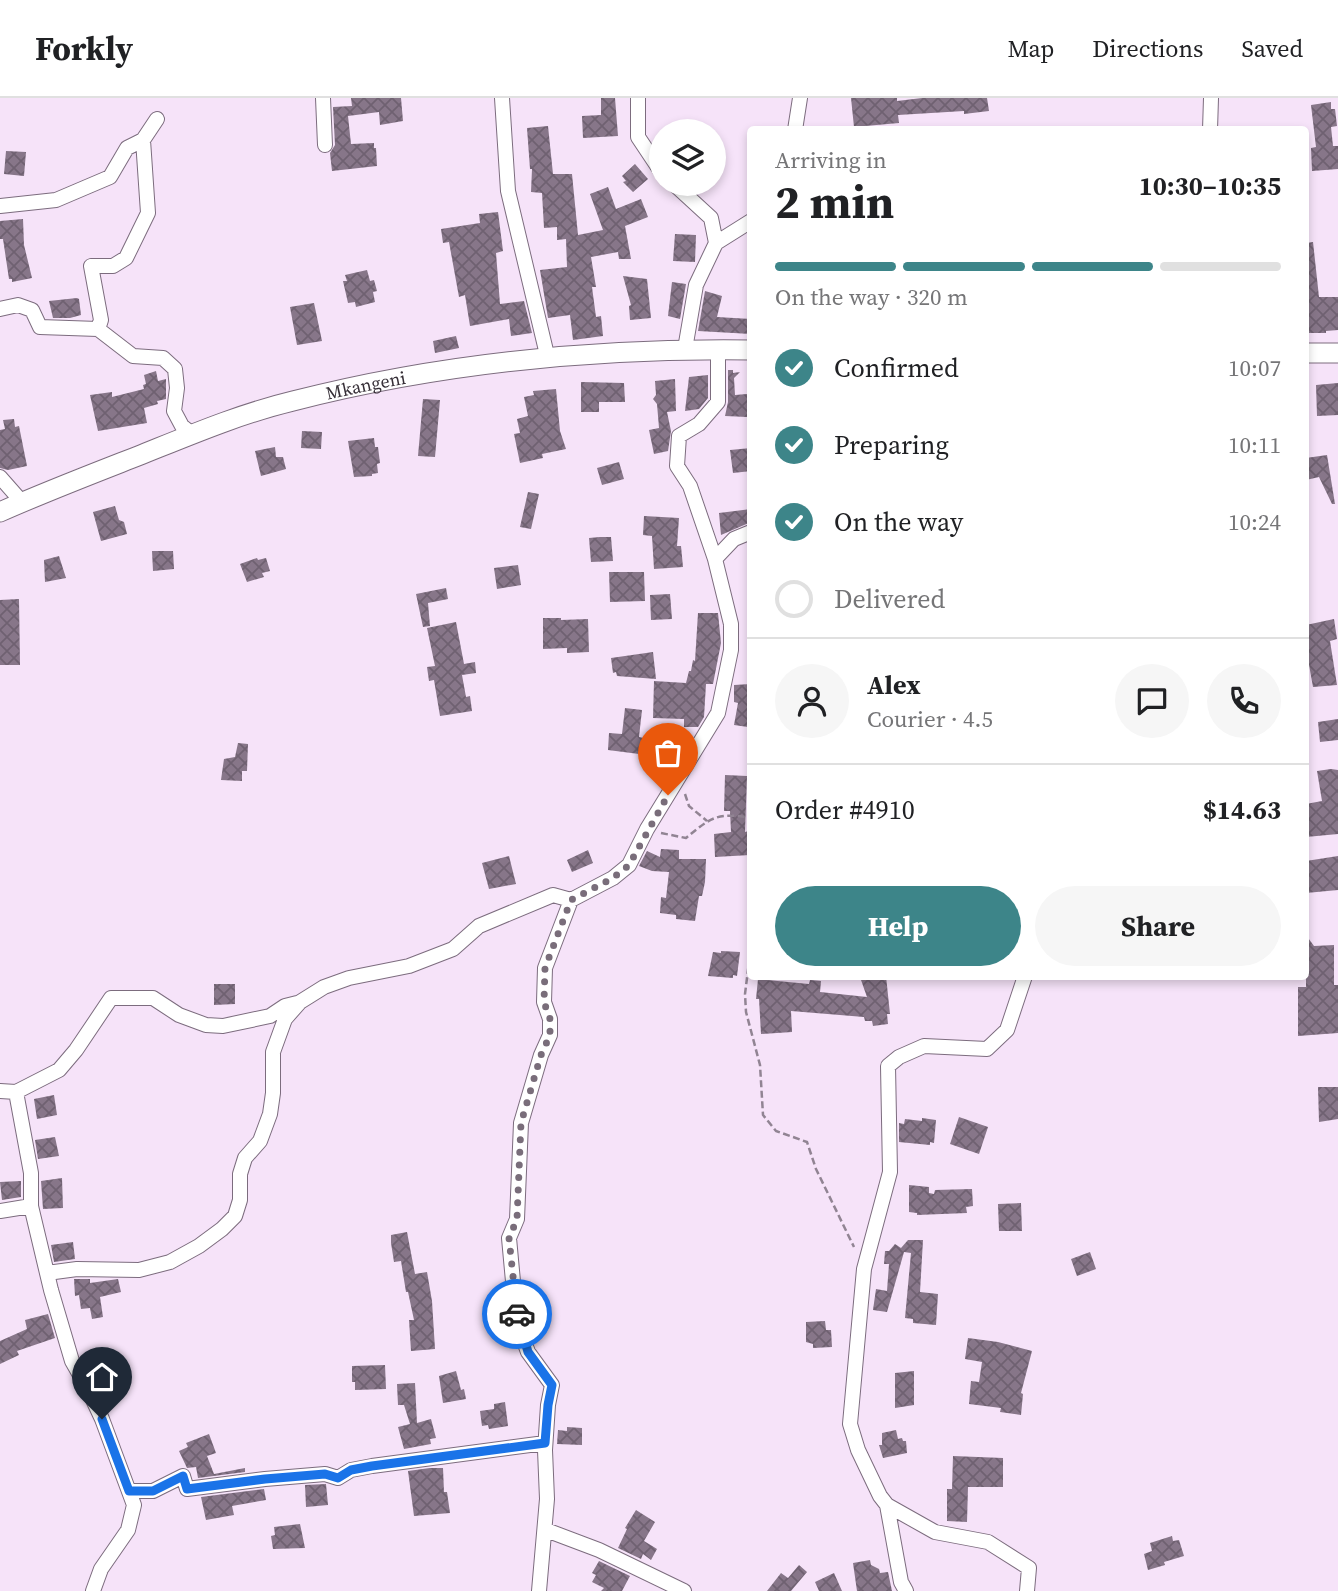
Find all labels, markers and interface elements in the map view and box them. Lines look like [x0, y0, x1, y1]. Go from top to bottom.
text: Forkly [35, 26, 133, 71]
text: Map [1007, 32, 1054, 65]
text: Directions [1092, 32, 1203, 65]
text: Saved [1241, 32, 1303, 65]
map controls [649, 119, 726, 196]
button: layers [649, 119, 726, 196]
text: Arriving in [775, 144, 887, 176]
text: 10:30–10:35 [1139, 168, 1281, 204]
text: 2 min [775, 170, 894, 233]
text: On the way · 320 m [775, 281, 968, 313]
icon: check [775, 349, 813, 387]
text: Confirmed [834, 350, 959, 386]
text: 10:07 [1228, 352, 1281, 384]
street label: Mkangeni [323, 364, 407, 405]
icon: check [775, 426, 813, 464]
text: Preparing [834, 427, 949, 463]
text: 10:11 [1228, 429, 1281, 461]
icon: check [775, 503, 813, 541]
text: On the way [834, 504, 963, 540]
text: 10:24 [1228, 506, 1281, 538]
text: Delivered [834, 581, 945, 617]
button: person [775, 664, 849, 738]
button: chat [1115, 664, 1189, 738]
button: phone [1207, 664, 1281, 738]
text: Alex [867, 667, 921, 703]
text: Courier · 4.5 [867, 703, 993, 735]
pin [638, 723, 698, 795]
icon: bag [649, 734, 687, 772]
text: Order #4910 [775, 792, 915, 828]
text: $14.63 [1203, 792, 1281, 828]
button: Help [775, 886, 1021, 966]
button: Share [1035, 886, 1281, 966]
courier [482, 1279, 552, 1349]
icon: car [498, 1295, 536, 1333]
pin [72, 1347, 132, 1419]
icon: home [83, 1358, 121, 1396]

